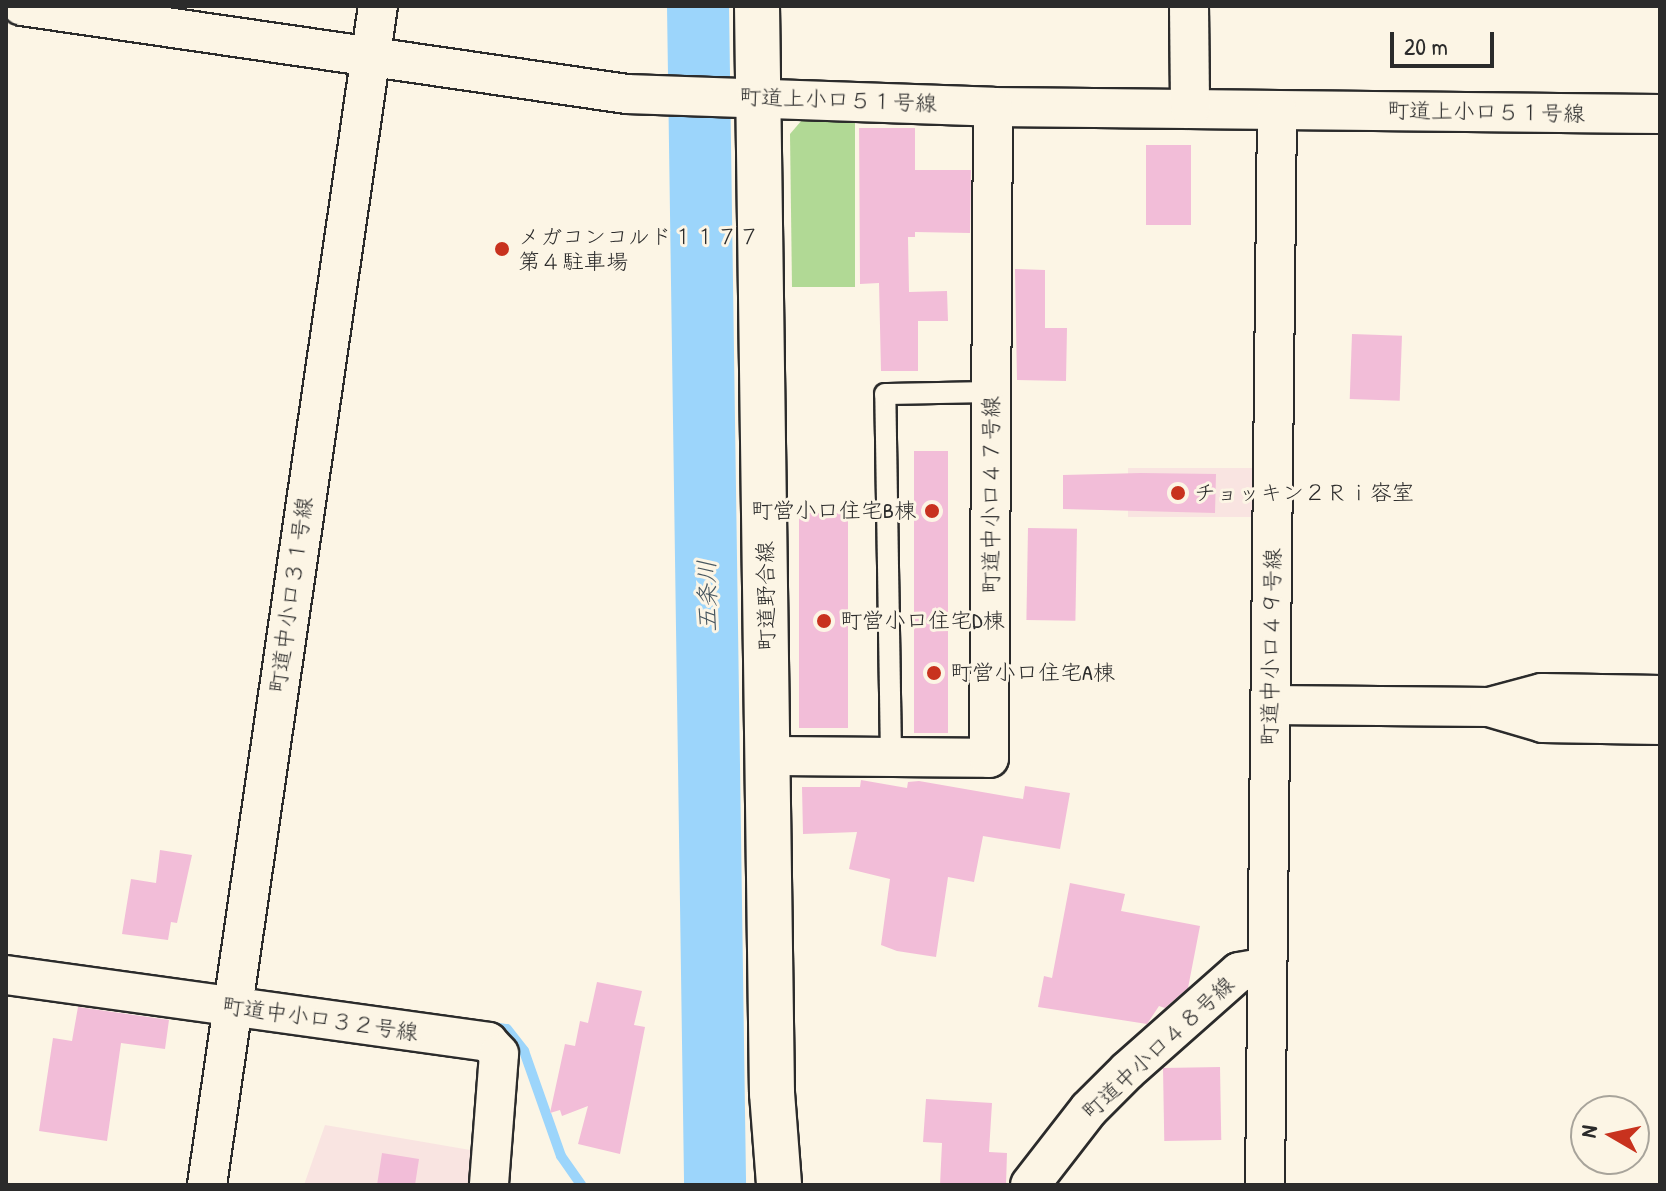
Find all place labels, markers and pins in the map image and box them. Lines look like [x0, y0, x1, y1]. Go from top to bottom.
place label: メガコンコルド１１７７ 第４駐車場 [518, 223, 760, 274]
marker: メガコンコルド１１７７ 第４駐車場 [493, 240, 511, 258]
place label: チョッキン２Ｒｉ容室 [1194, 480, 1414, 506]
marker: チョッキン２Ｒｉ容室 [1169, 484, 1187, 502]
place label: 町営小口住宅B棟 [751, 498, 916, 524]
marker: 町営小口住宅B棟 [923, 502, 941, 520]
place label: 町営小口住宅D棟 [840, 608, 1004, 634]
marker: 町営小口住宅D棟 [815, 612, 833, 630]
place label: 町営小口住宅A棟 [950, 660, 1115, 686]
marker: 町営小口住宅A棟 [925, 664, 943, 682]

